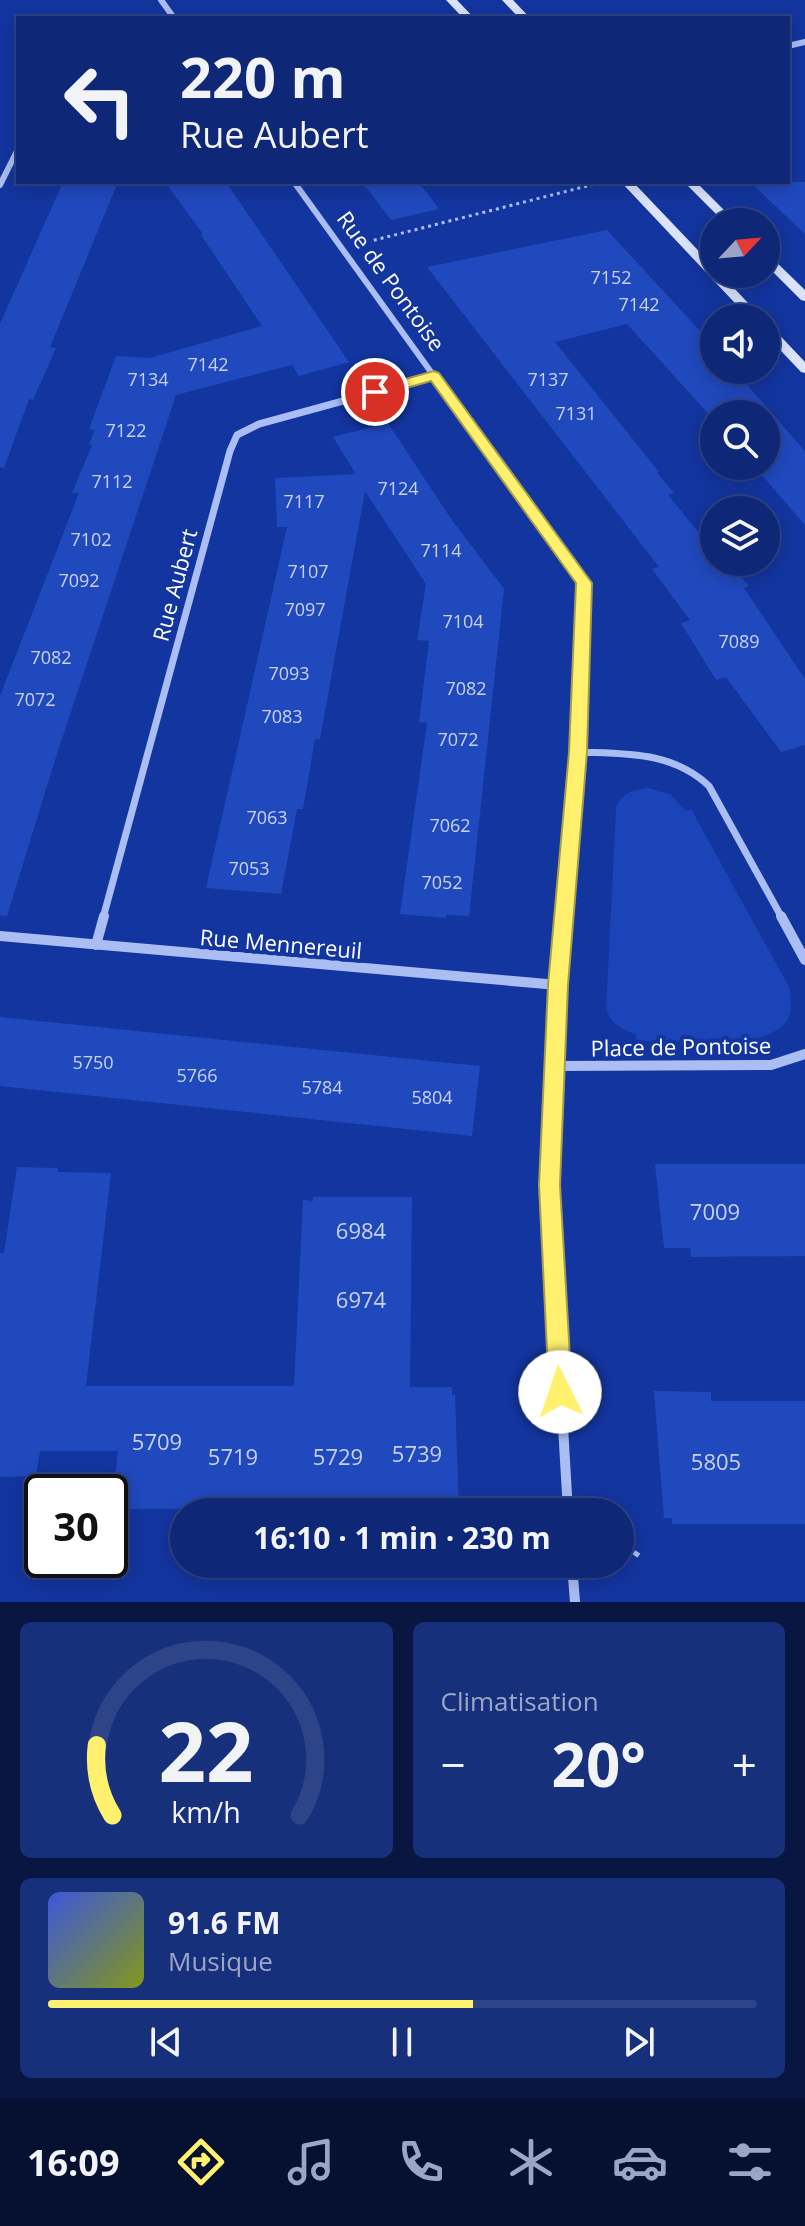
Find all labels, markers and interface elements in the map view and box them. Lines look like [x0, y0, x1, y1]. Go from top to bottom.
text: 220 m [180, 38, 346, 114]
icon: left [48, 48, 152, 152]
text: Rue Aubert [180, 110, 369, 159]
street label: Rue de Pontoise [331, 204, 453, 356]
north arrow [700, 208, 780, 288]
map controls [700, 208, 780, 576]
house number: 7152 [590, 265, 632, 289]
house number: 7142 [618, 292, 660, 316]
button: sound [700, 304, 780, 384]
house number: 7142 [187, 352, 229, 376]
pin [341, 358, 409, 426]
house number: 7134 [127, 367, 169, 391]
house number: 7137 [527, 367, 569, 391]
icon: arrive [353, 370, 397, 414]
button: search [700, 400, 780, 480]
house number: 7131 [555, 401, 597, 425]
house number: 7122 [105, 418, 147, 442]
house number: 7112 [91, 469, 133, 493]
house number: 7124 [377, 476, 419, 500]
house number: 7117 [283, 489, 325, 513]
button: layers [700, 496, 780, 576]
street label: Rue Aubert [145, 525, 203, 644]
house number: 7102 [70, 527, 112, 551]
house number: 7114 [420, 538, 462, 562]
house number: 7107 [287, 559, 329, 583]
house number: 7092 [58, 568, 100, 592]
house number: 7097 [284, 597, 326, 621]
house number: 7104 [442, 609, 484, 633]
house number: 7089 [718, 629, 760, 653]
house number: 7082 [30, 645, 72, 669]
house number: 7093 [268, 661, 310, 685]
house number: 7082 [445, 676, 487, 700]
house number: 7072 [14, 687, 56, 711]
house number: 7083 [261, 704, 303, 728]
house number: 7072 [437, 727, 479, 751]
house number: 7063 [246, 805, 288, 829]
house number: 7062 [429, 813, 471, 837]
house number: 7053 [228, 856, 270, 880]
house number: 7052 [421, 870, 463, 894]
street label: Rue Mennereuil [199, 921, 363, 965]
street label: Place de Pontoise [590, 1029, 772, 1063]
house number: 5750 [72, 1050, 114, 1074]
house number: 5766 [176, 1063, 218, 1087]
house number: 5784 [301, 1075, 343, 1099]
house number: 5804 [411, 1085, 453, 1109]
house number: 7009 [690, 1196, 740, 1226]
house number: 6984 [336, 1215, 387, 1245]
house number: 6974 [336, 1284, 387, 1314]
position arrow [518, 1350, 602, 1434]
house number: 5709 [132, 1426, 182, 1456]
house number: 5739 [392, 1438, 442, 1468]
house number: 5719 [208, 1441, 258, 1471]
house number: 5729 [313, 1441, 363, 1471]
house number: 5805 [691, 1446, 741, 1476]
speed limit sign: 30 [24, 1474, 128, 1578]
text: 16:10 · 1 min · 230 m [253, 1517, 551, 1558]
text: Climatisation [441, 1683, 599, 1719]
text: 22 [159, 1693, 254, 1806]
text: 20° [552, 1723, 646, 1805]
text: − [441, 1734, 466, 1794]
text: + [732, 1734, 757, 1794]
text: km/h [172, 1792, 241, 1831]
text: 91.6 FM [168, 1902, 281, 1943]
text: Musique [168, 1943, 273, 1979]
icon: previous [144, 2020, 188, 2064]
icon: pause [380, 2020, 424, 2064]
icon: next [617, 2020, 661, 2064]
icon: directions [173, 2134, 229, 2190]
icon: music [283, 2134, 339, 2190]
icon: phone [393, 2134, 449, 2190]
icon: climate [503, 2134, 559, 2190]
icon: car [612, 2134, 668, 2190]
icon: filters [722, 2134, 778, 2190]
text: 16:09 [27, 2138, 119, 2187]

